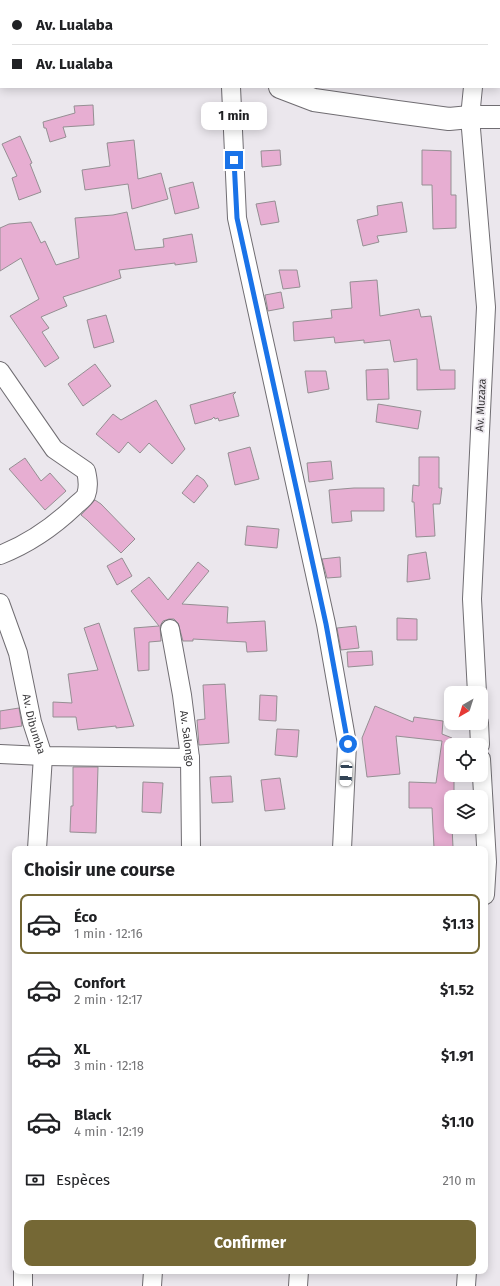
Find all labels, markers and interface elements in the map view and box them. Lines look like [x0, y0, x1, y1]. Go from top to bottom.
text: Av. Lualaba [36, 16, 113, 34]
text: Av. Lualaba [36, 55, 113, 73]
callout: 1 min [201, 102, 267, 130]
text: 1 min [218, 108, 250, 123]
route end [225, 151, 243, 169]
street label: Av. Muzaza [473, 378, 489, 432]
north arrow [444, 686, 488, 730]
map controls [444, 686, 488, 834]
street label: Av. Dibumba [20, 693, 48, 756]
street label: Av. Salongo [178, 710, 197, 767]
route start [339, 735, 357, 753]
button: locate [444, 738, 488, 782]
car [339, 762, 353, 786]
button: layers [444, 790, 488, 834]
text: Choisir une course [24, 859, 175, 881]
icon: car [26, 906, 62, 942]
text: Éco [74, 908, 97, 926]
text: $1.13 [442, 915, 474, 933]
text: 1 min · 12:16 [74, 926, 143, 941]
icon: car [26, 972, 62, 1008]
text: Confort [74, 974, 126, 992]
text: $1.52 [440, 981, 474, 999]
text: 2 min · 12:17 [74, 992, 142, 1007]
icon: car [26, 1038, 62, 1074]
text: XL [74, 1040, 90, 1058]
text: $1.91 [441, 1047, 474, 1065]
text: 3 min · 12:18 [74, 1058, 144, 1073]
icon: car [26, 1104, 62, 1140]
text: Black [74, 1106, 111, 1124]
text: $1.10 [442, 1113, 474, 1131]
text: 4 min · 12:19 [74, 1124, 144, 1139]
icon: cash [24, 1169, 46, 1191]
text: Espèces [56, 1171, 110, 1189]
text: 210 m [442, 1173, 476, 1188]
button: Confirmer [24, 1220, 476, 1266]

